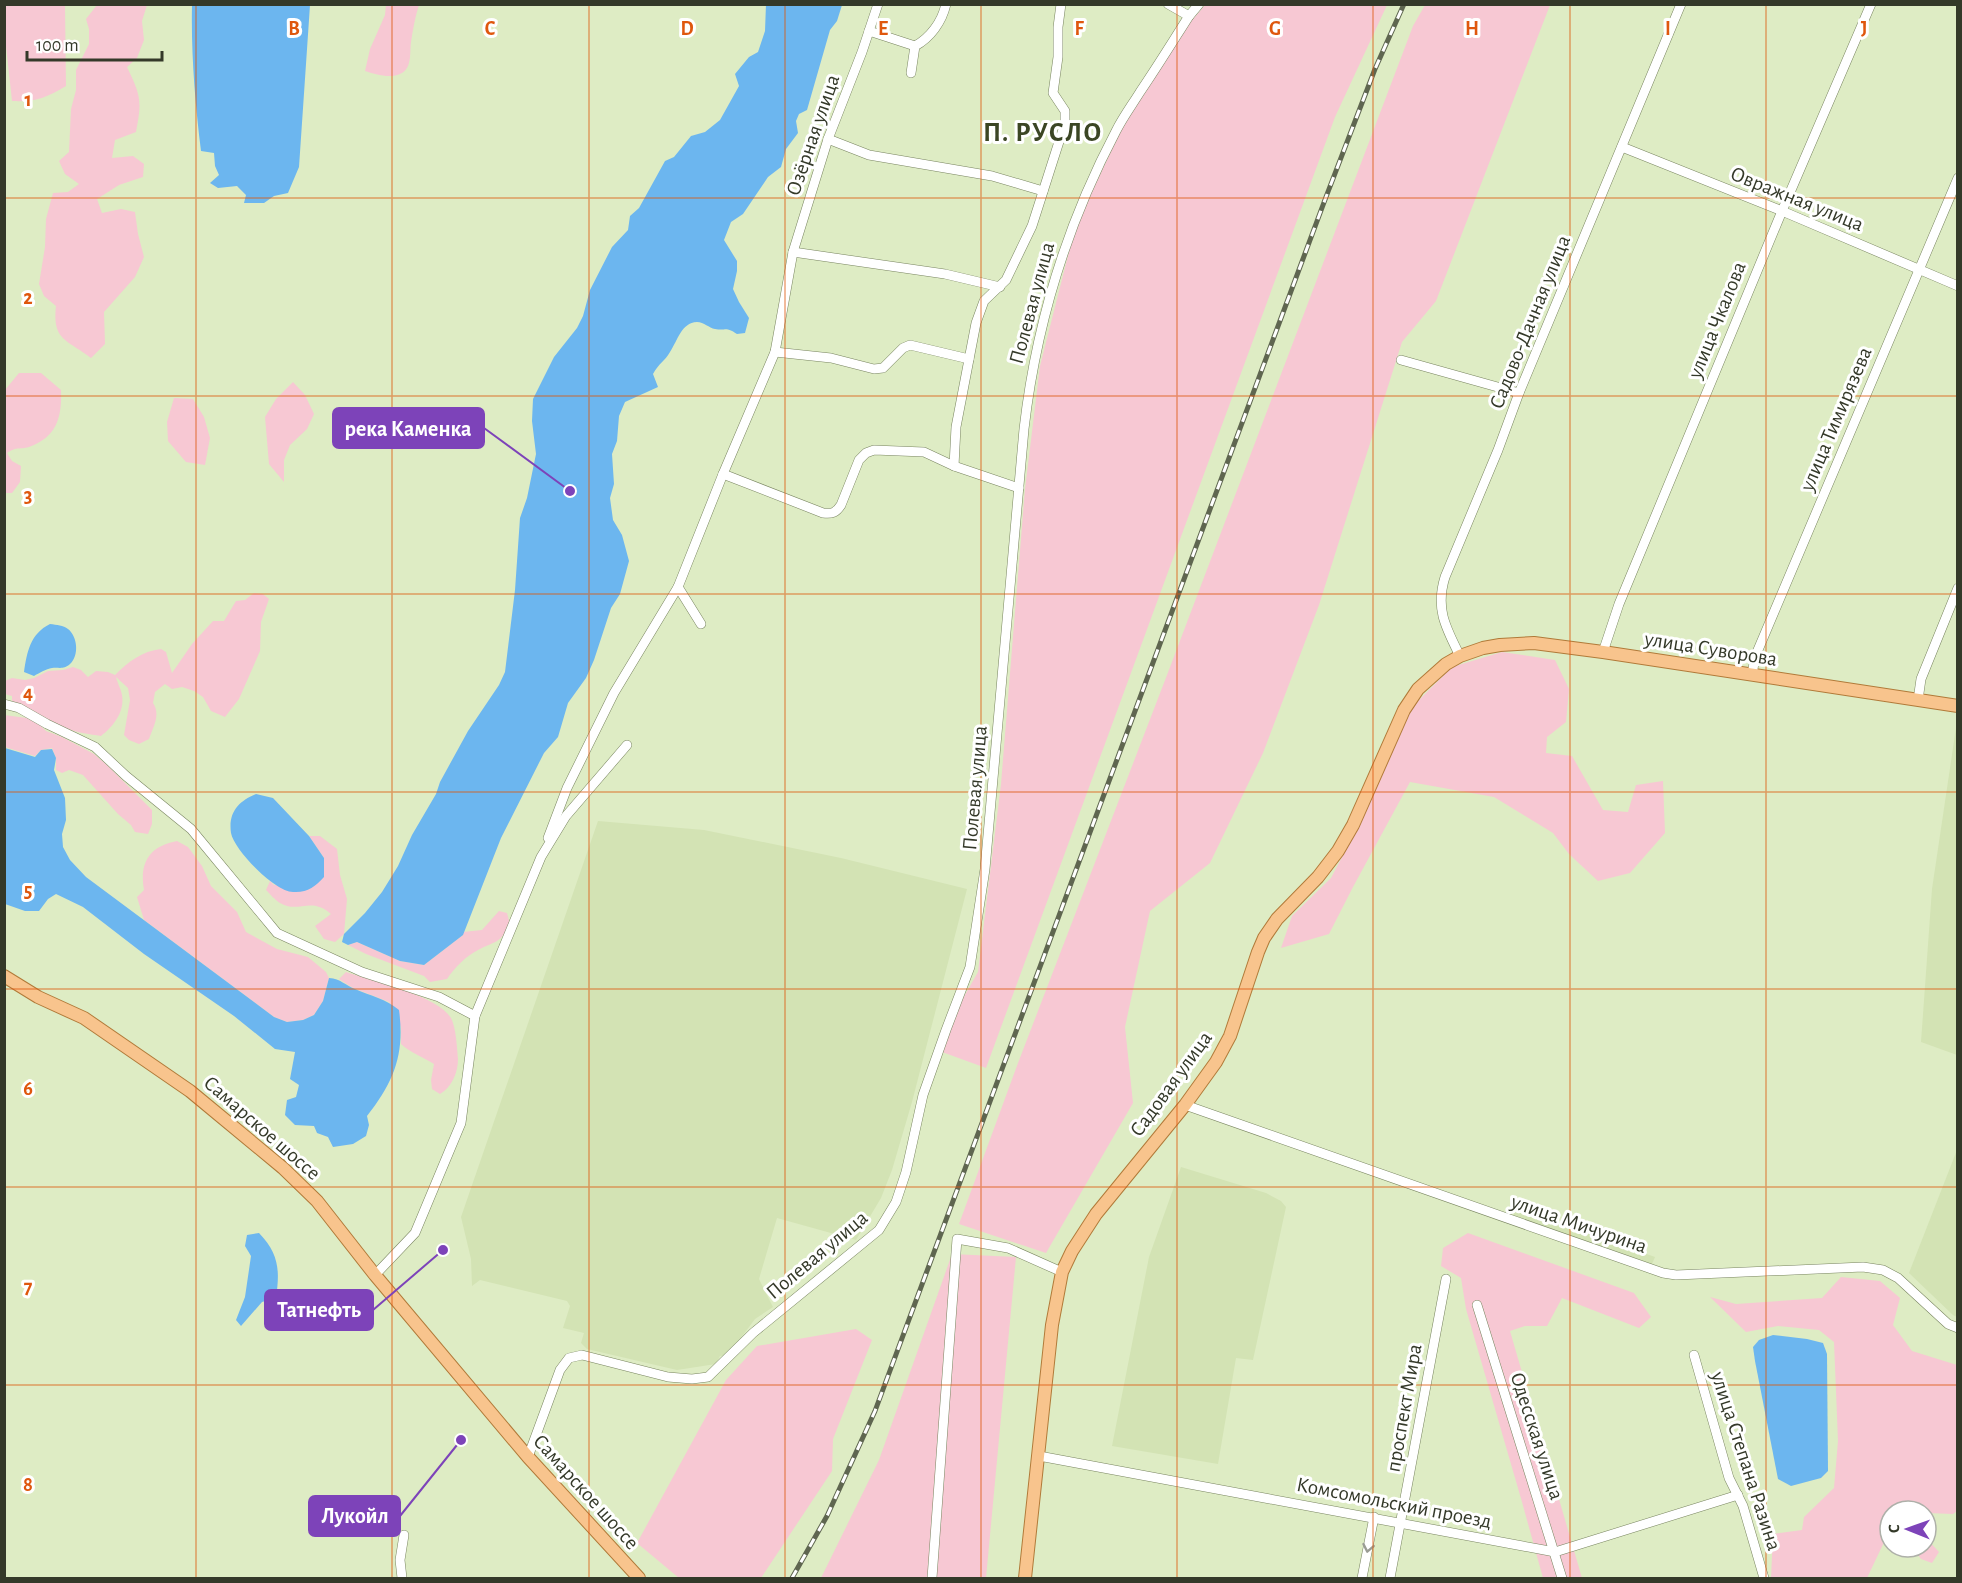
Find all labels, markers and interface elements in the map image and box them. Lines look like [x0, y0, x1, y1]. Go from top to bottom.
text: B [288, 19, 300, 39]
text: C [485, 19, 496, 39]
text: D [680, 19, 694, 39]
text: E [878, 19, 888, 39]
text: F [1074, 19, 1084, 39]
text: G [1269, 19, 1281, 39]
text: H [1465, 19, 1479, 39]
text: I [1665, 19, 1671, 39]
text: J [1861, 19, 1867, 39]
scale bar [27, 24, 162, 62]
text: 100 m [36, 37, 79, 55]
street label: Озёрная улица [782, 71, 844, 198]
text: 1 [24, 90, 32, 110]
district label: П. РУСЛО [983, 119, 1103, 146]
street label: Овражная улица [1727, 163, 1867, 235]
street label: Садово-Дачная улица [1486, 232, 1575, 412]
street label: Полевая улица [1006, 239, 1058, 366]
street label: улица Чкалова [1684, 258, 1750, 382]
text: 2 [23, 288, 33, 308]
street label: улица Тимирязева [1796, 344, 1876, 495]
callout: река Каменка [333, 408, 484, 448]
text: река Каменка [345, 418, 471, 440]
text: 3 [24, 486, 32, 506]
street label: улица Суворова [1642, 628, 1779, 670]
text: 4 [23, 683, 33, 703]
street label: Полевая улица [959, 724, 991, 851]
text: 5 [24, 881, 32, 901]
street label: Садовая улица [1126, 1027, 1216, 1140]
street label: Самарское шоссе [200, 1072, 324, 1184]
text: 6 [23, 1079, 33, 1099]
street label: улица Мичурина [1507, 1191, 1650, 1257]
street label: Полевая улица [762, 1206, 872, 1303]
text: 7 [24, 1277, 33, 1297]
callout: Татнефть [265, 1290, 373, 1330]
text: Татнефть [277, 1299, 362, 1321]
street label: проспект Мира [1382, 1342, 1426, 1474]
street label: улица Степана Разина [1707, 1368, 1785, 1553]
street label: Одесская улица [1507, 1370, 1568, 1503]
street label: Самарское шоссе [529, 1430, 643, 1554]
street label: Комсомольский проезд [1295, 1474, 1493, 1532]
text: 8 [23, 1475, 33, 1495]
callout: Лукойл [309, 1496, 400, 1536]
north arrow [1878, 1499, 1938, 1559]
text: Лукойл [321, 1505, 389, 1528]
text: С [1886, 1524, 1902, 1533]
one-way arrow [1362, 1543, 1375, 1553]

